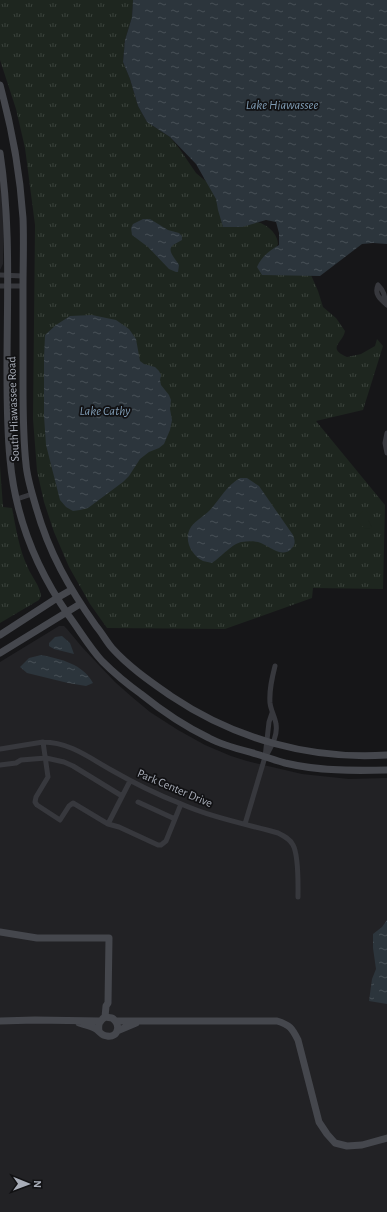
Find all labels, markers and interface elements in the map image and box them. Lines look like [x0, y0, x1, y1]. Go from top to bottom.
water label: Lake Hiawassee [246, 99, 318, 112]
street label: South Hiawassee Road [5, 356, 21, 462]
water label: Lake Cathy [80, 405, 131, 418]
street label: Park Center Drive [136, 767, 214, 809]
north arrow [8, 1164, 48, 1204]
text: N [32, 1180, 43, 1188]

